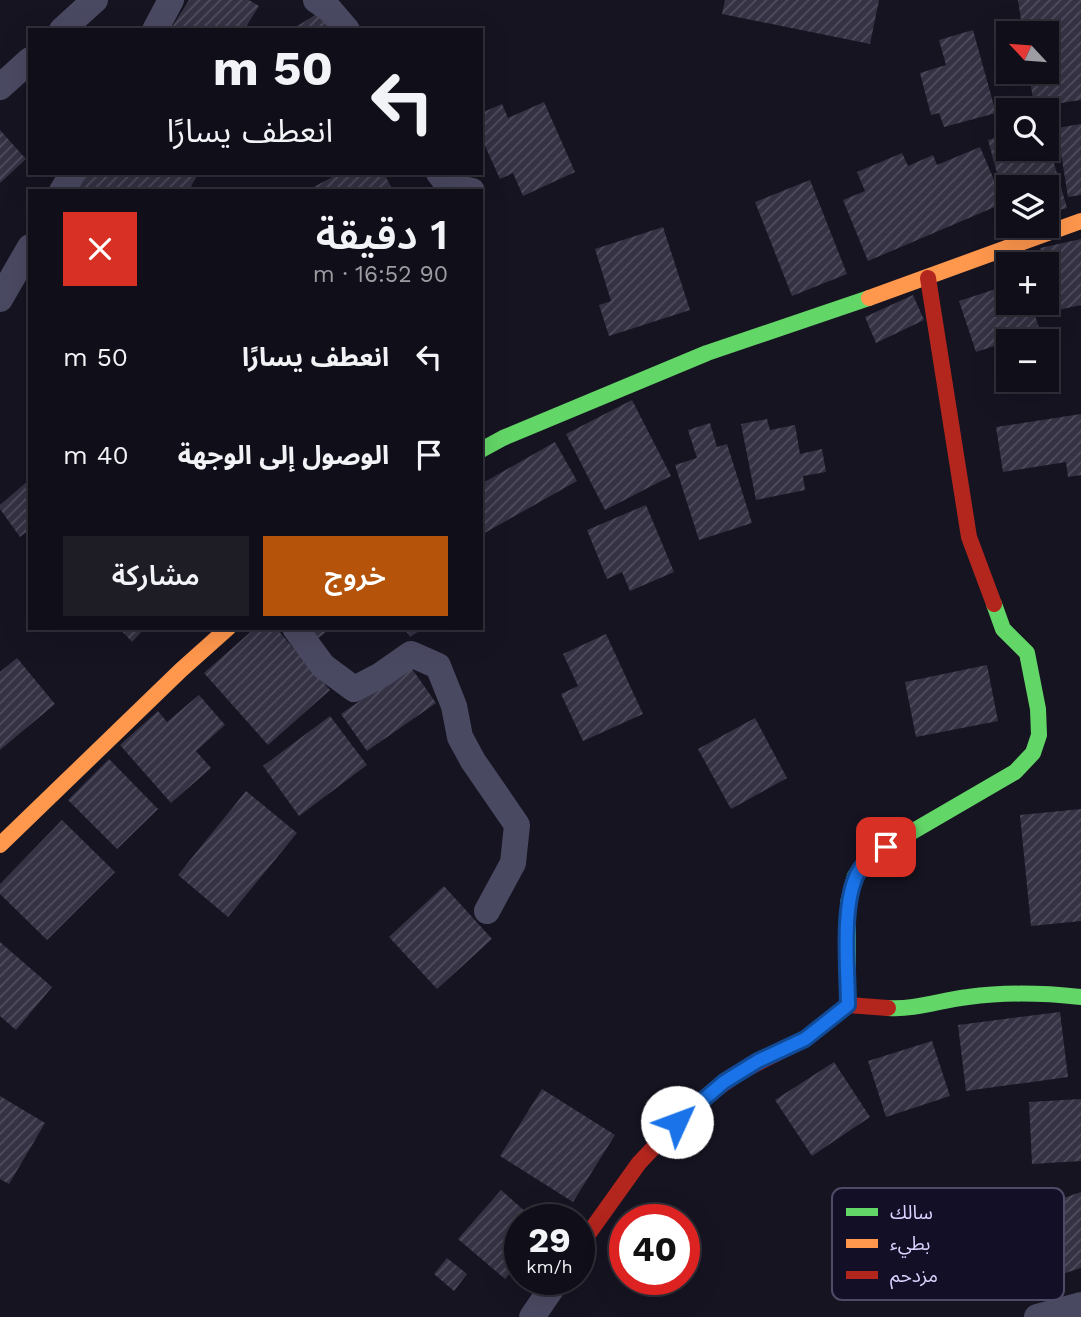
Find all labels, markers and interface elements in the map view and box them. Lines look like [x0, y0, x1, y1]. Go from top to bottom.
north arrow [996, 21, 1059, 84]
map controls [996, 21, 1059, 392]
text: 50 m [213, 39, 333, 97]
icon: left [357, 56, 448, 147]
button: search [996, 98, 1059, 161]
text: انعطف يسارًا [167, 112, 333, 150]
button: layers [996, 175, 1059, 238]
text: 1 دقيقة [316, 210, 448, 259]
button: close [63, 212, 137, 286]
button: + [996, 252, 1059, 315]
text: 90 m · 16:52 [313, 261, 448, 288]
button: − [996, 329, 1059, 392]
icon: left [410, 338, 448, 376]
text: 50 m [63, 342, 128, 372]
text: انعطف يسارًا [242, 342, 389, 372]
icon: arrive [410, 436, 448, 474]
text: 40 m [63, 440, 129, 470]
text: الوصول إلى الوجهة [178, 440, 389, 470]
button: مشاركة [63, 536, 249, 616]
button: خروج [263, 536, 448, 616]
pin [856, 817, 916, 877]
icon: arrive [867, 828, 905, 866]
position arrow [640, 1085, 714, 1159]
legend [832, 1188, 1064, 1300]
text: سالك [890, 1201, 933, 1224]
speed limit sign: 40 [609, 1204, 700, 1295]
text: 29 [528, 1219, 571, 1261]
text: بطيء [890, 1232, 930, 1258]
text: km/h [526, 1256, 573, 1277]
text: مزدحم [890, 1264, 938, 1290]

